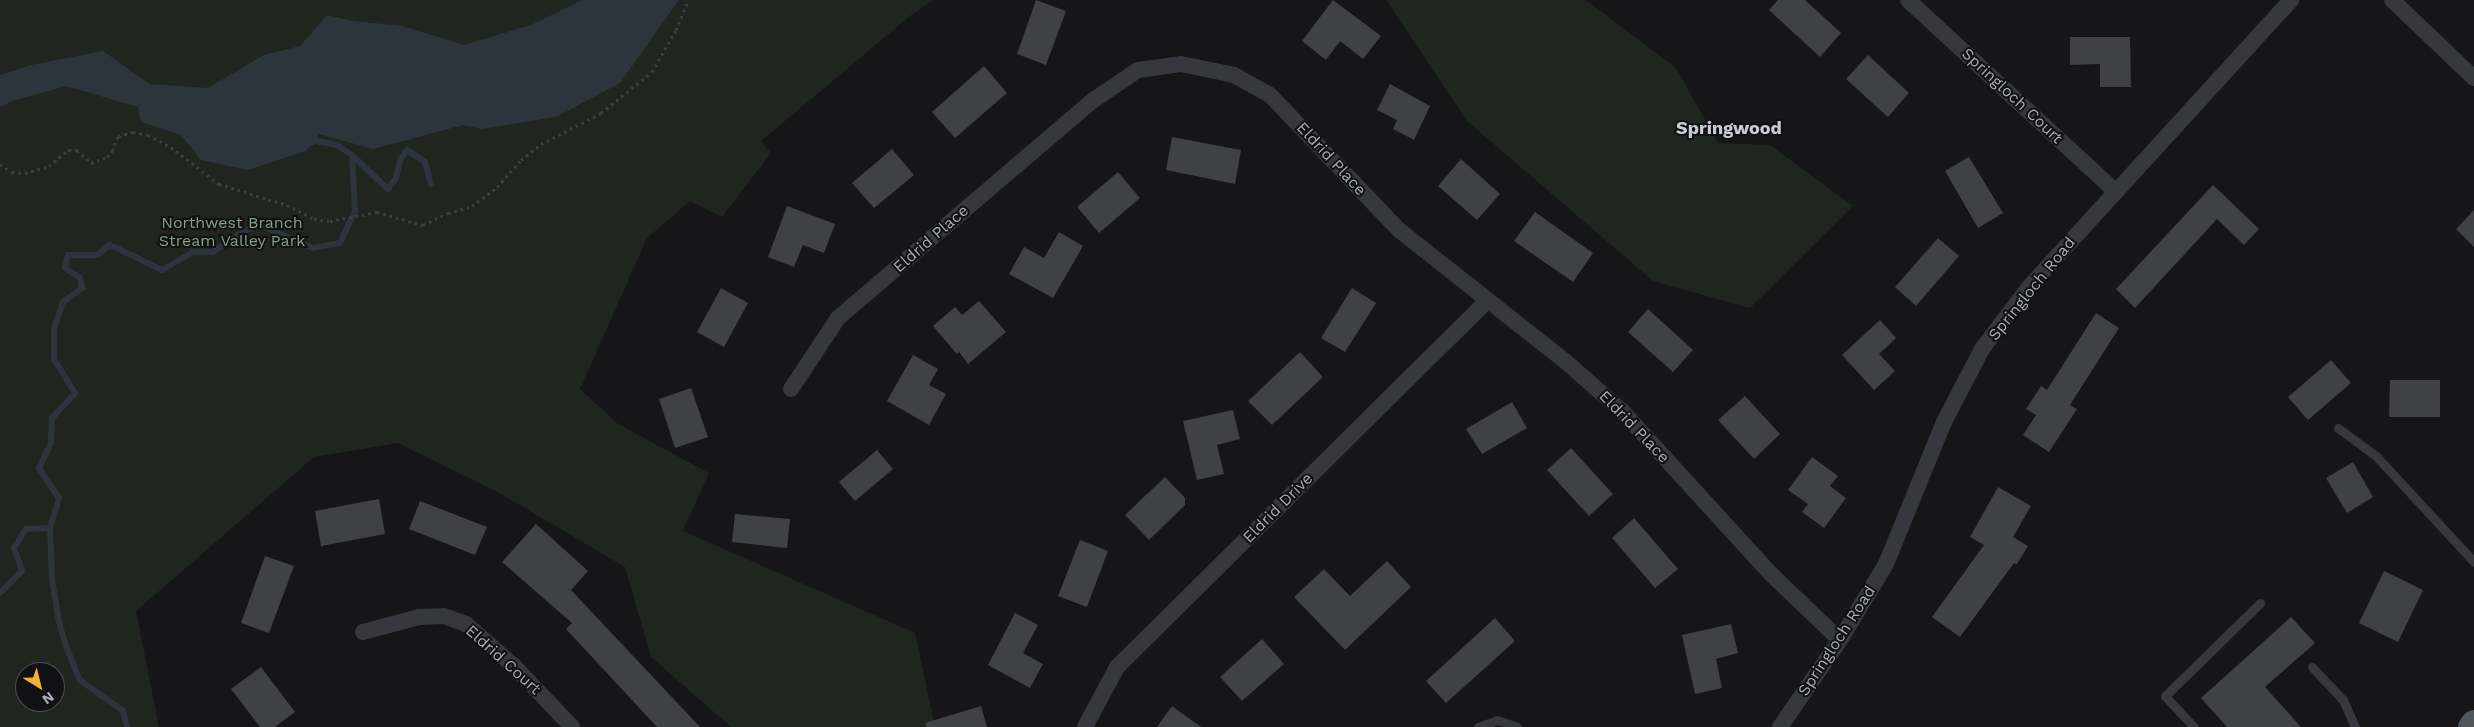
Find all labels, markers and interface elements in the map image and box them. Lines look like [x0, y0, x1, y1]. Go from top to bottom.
street label: Springloch Court [1957, 44, 2067, 148]
district label: Springwood [1676, 117, 1782, 139]
street label: Eldrid Place [1292, 118, 1370, 200]
street label: Eldrid Place [889, 201, 973, 277]
park label: Northwest Branch Stream Valley Park [158, 213, 306, 251]
street label: Springloch Road [1984, 234, 2080, 344]
street label: Eldrid Place [1595, 387, 1673, 467]
street label: Eldrid Drive [1239, 469, 1317, 547]
street label: Springloch Road [1794, 582, 1880, 700]
street label: Eldrid Court [461, 621, 545, 699]
north arrow [15, 662, 65, 712]
text: N [39, 689, 57, 708]

